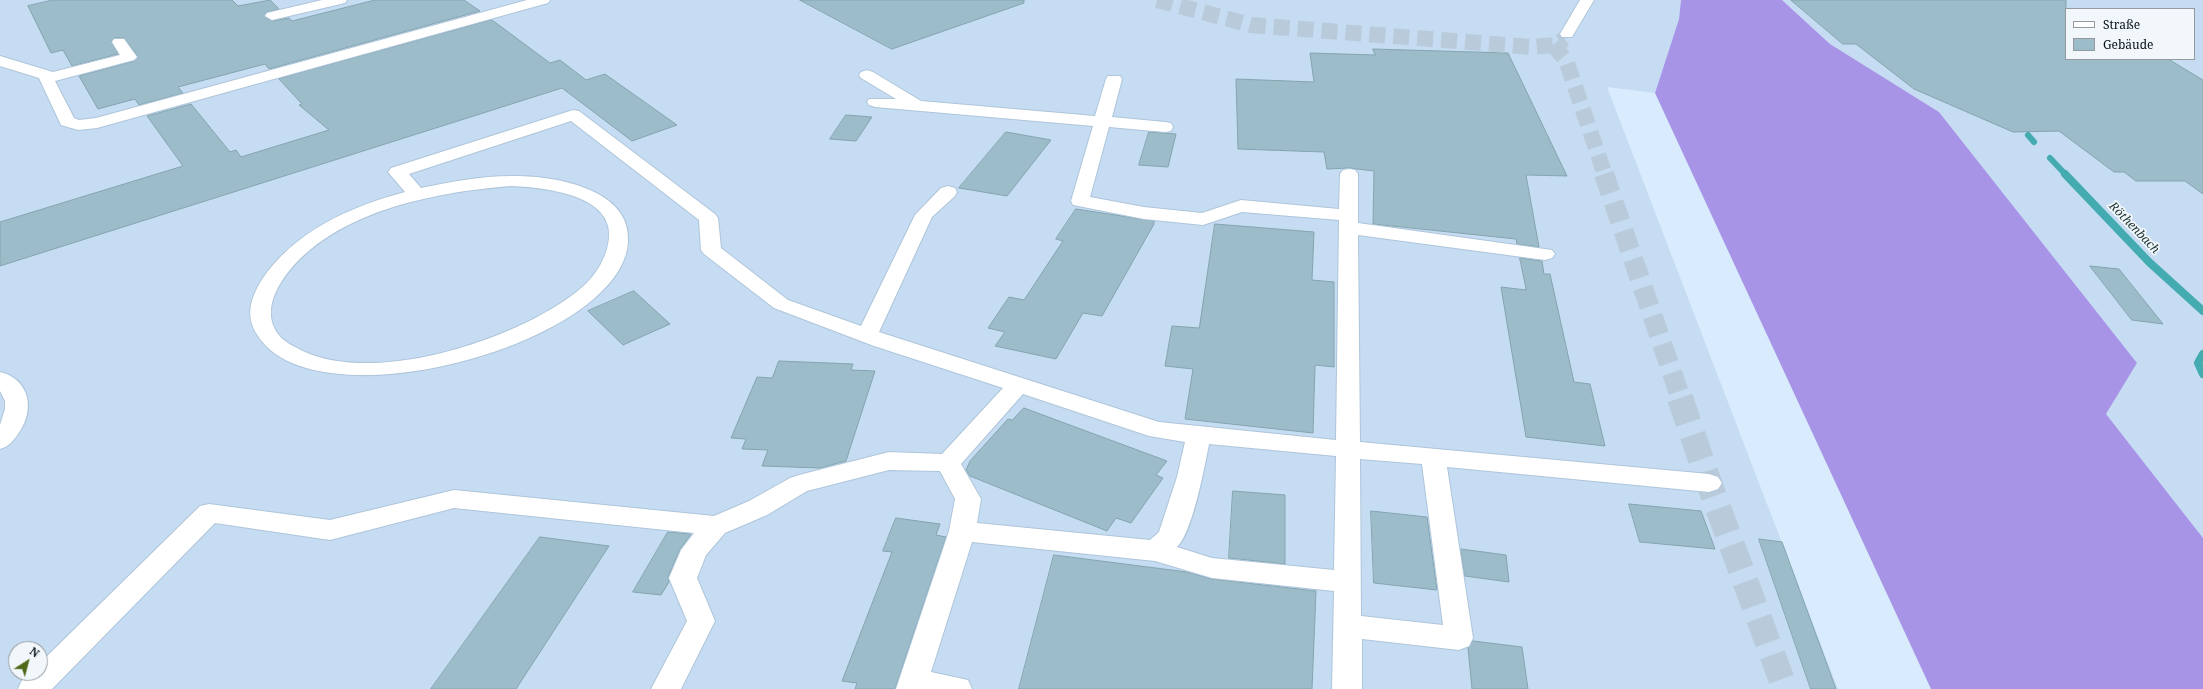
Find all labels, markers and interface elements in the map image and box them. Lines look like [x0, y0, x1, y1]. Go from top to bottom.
legend [2065, 8, 2195, 60]
text: Straße [2103, 16, 2140, 33]
text: Gebäude [2103, 36, 2154, 53]
water label: Röthenbach [2106, 199, 2162, 257]
north arrow [8, 641, 48, 681]
text: N [27, 643, 43, 660]

